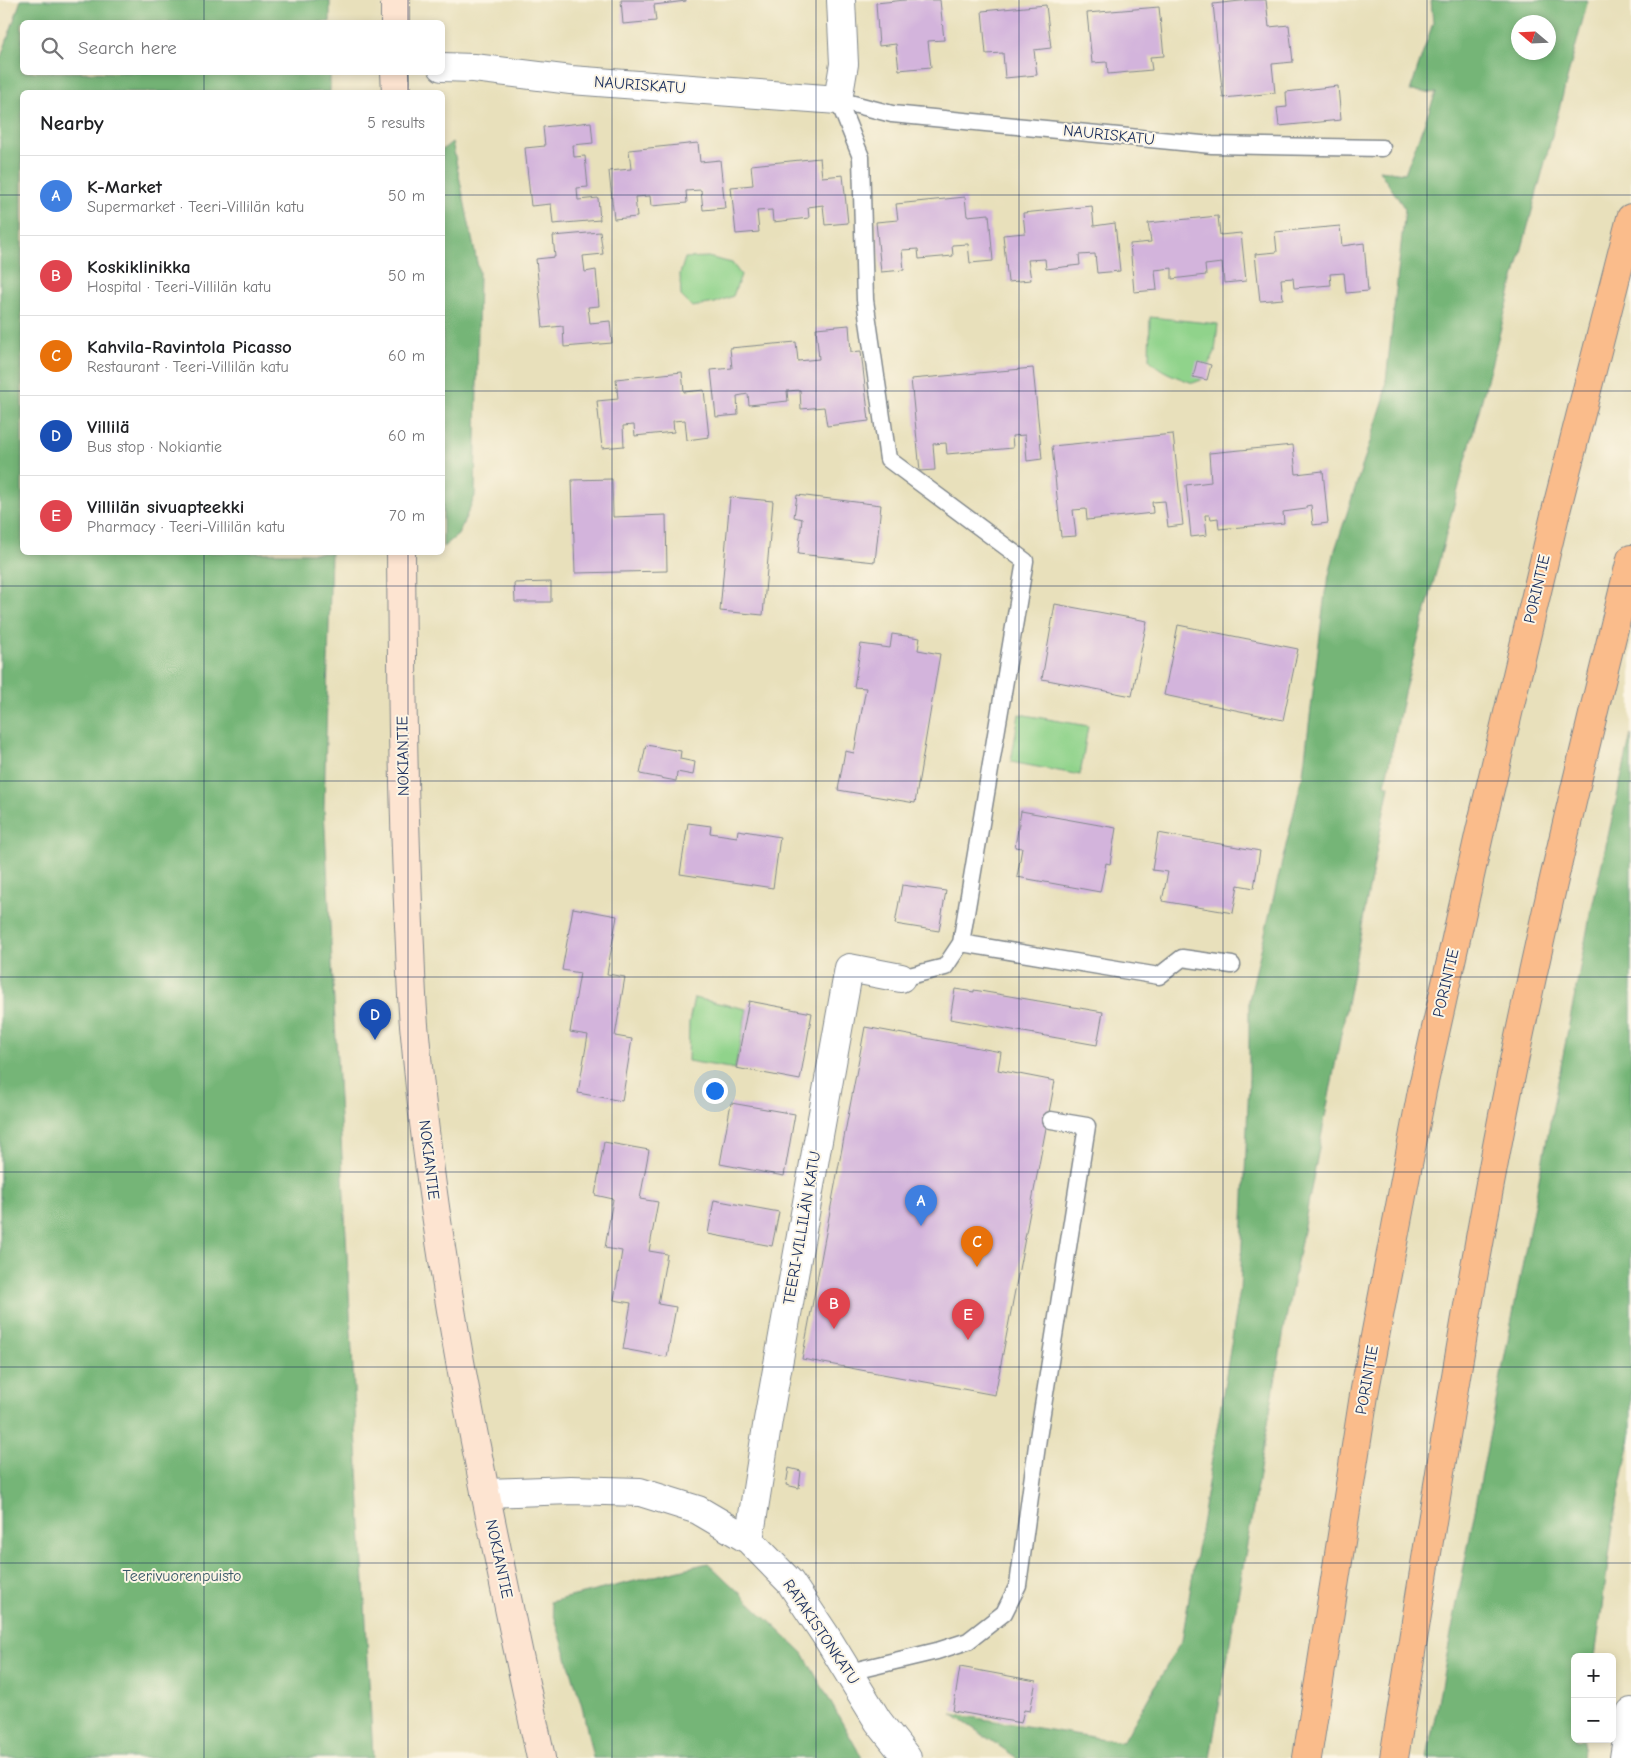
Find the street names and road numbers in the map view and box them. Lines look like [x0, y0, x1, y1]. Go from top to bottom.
street label: NAURISKATU [593, 73, 687, 97]
street label: NAURISKATU [1062, 121, 1156, 149]
street label: PORINTIE [1520, 553, 1554, 625]
street label: NOKIANTIE [393, 715, 413, 796]
street label: PORINTIE [1429, 947, 1463, 1019]
street label: NOKIANTIE [415, 1119, 443, 1201]
street label: TEERI-VILLILÄN KATU [780, 1150, 824, 1306]
street label: PORINTIE [1352, 1344, 1382, 1416]
street label: NOKIANTIE [482, 1518, 516, 1600]
street label: RATAKISTONKATU [779, 1576, 863, 1688]

